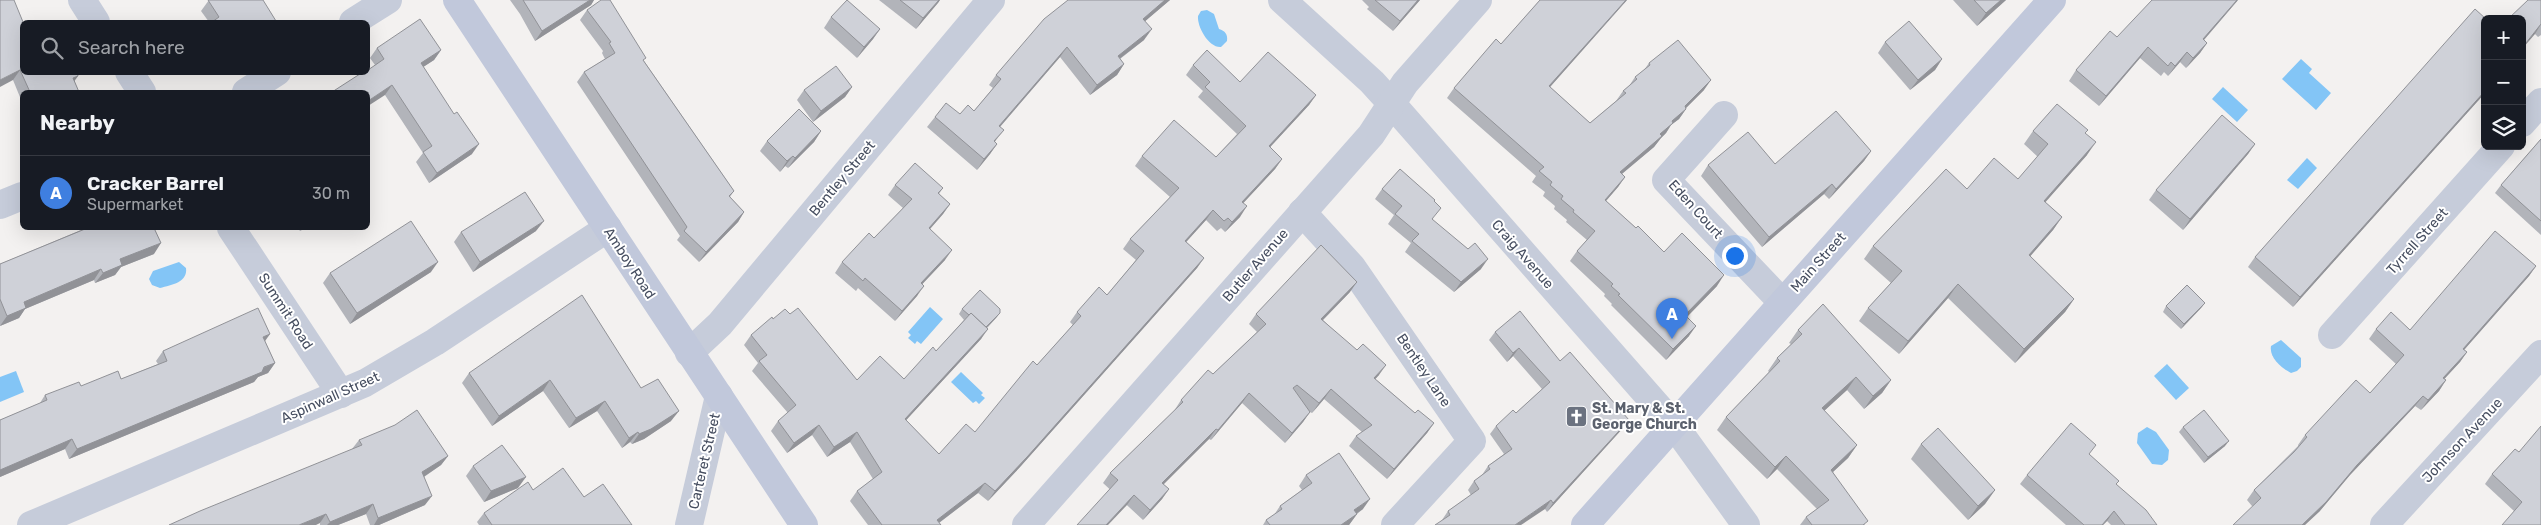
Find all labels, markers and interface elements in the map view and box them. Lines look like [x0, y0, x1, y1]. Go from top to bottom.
map controls [2481, 15, 2526, 150]
button: + [2481, 15, 2526, 60]
search box [20, 20, 370, 75]
icon: search [38, 34, 66, 62]
text: Search here [78, 36, 185, 59]
button: − [2481, 60, 2526, 105]
button: layers [2481, 105, 2526, 150]
text: Nearby [40, 110, 115, 135]
street label: Bentley Street [806, 137, 879, 220]
text: Cracker Barrel [87, 172, 224, 195]
street label: Eden Court [1665, 176, 1727, 243]
text: A [50, 184, 62, 203]
text: 30 m [312, 184, 350, 203]
text: Supermarket [87, 195, 183, 214]
street label: Tyrrell Street [2383, 204, 2452, 278]
street label: Craig Avenue [1488, 216, 1557, 293]
street label: Amboy Road [600, 224, 659, 302]
street label: Butler Avenue [1219, 225, 1292, 305]
street label: Main Street [1787, 229, 1850, 296]
your location [1722, 243, 1748, 269]
street label: Summit Road [255, 270, 317, 353]
pin: A [1656, 298, 1688, 339]
street label: Bentley Lane [1393, 330, 1454, 410]
street label: Aspinwall Street [278, 368, 383, 427]
street label: Johnson Avenue [2419, 394, 2506, 486]
place label: St. Mary & St. George Church [1592, 400, 1697, 433]
church icon: St. Mary & St. George Church [1564, 404, 1588, 428]
street label: Carteret Street [685, 411, 724, 511]

